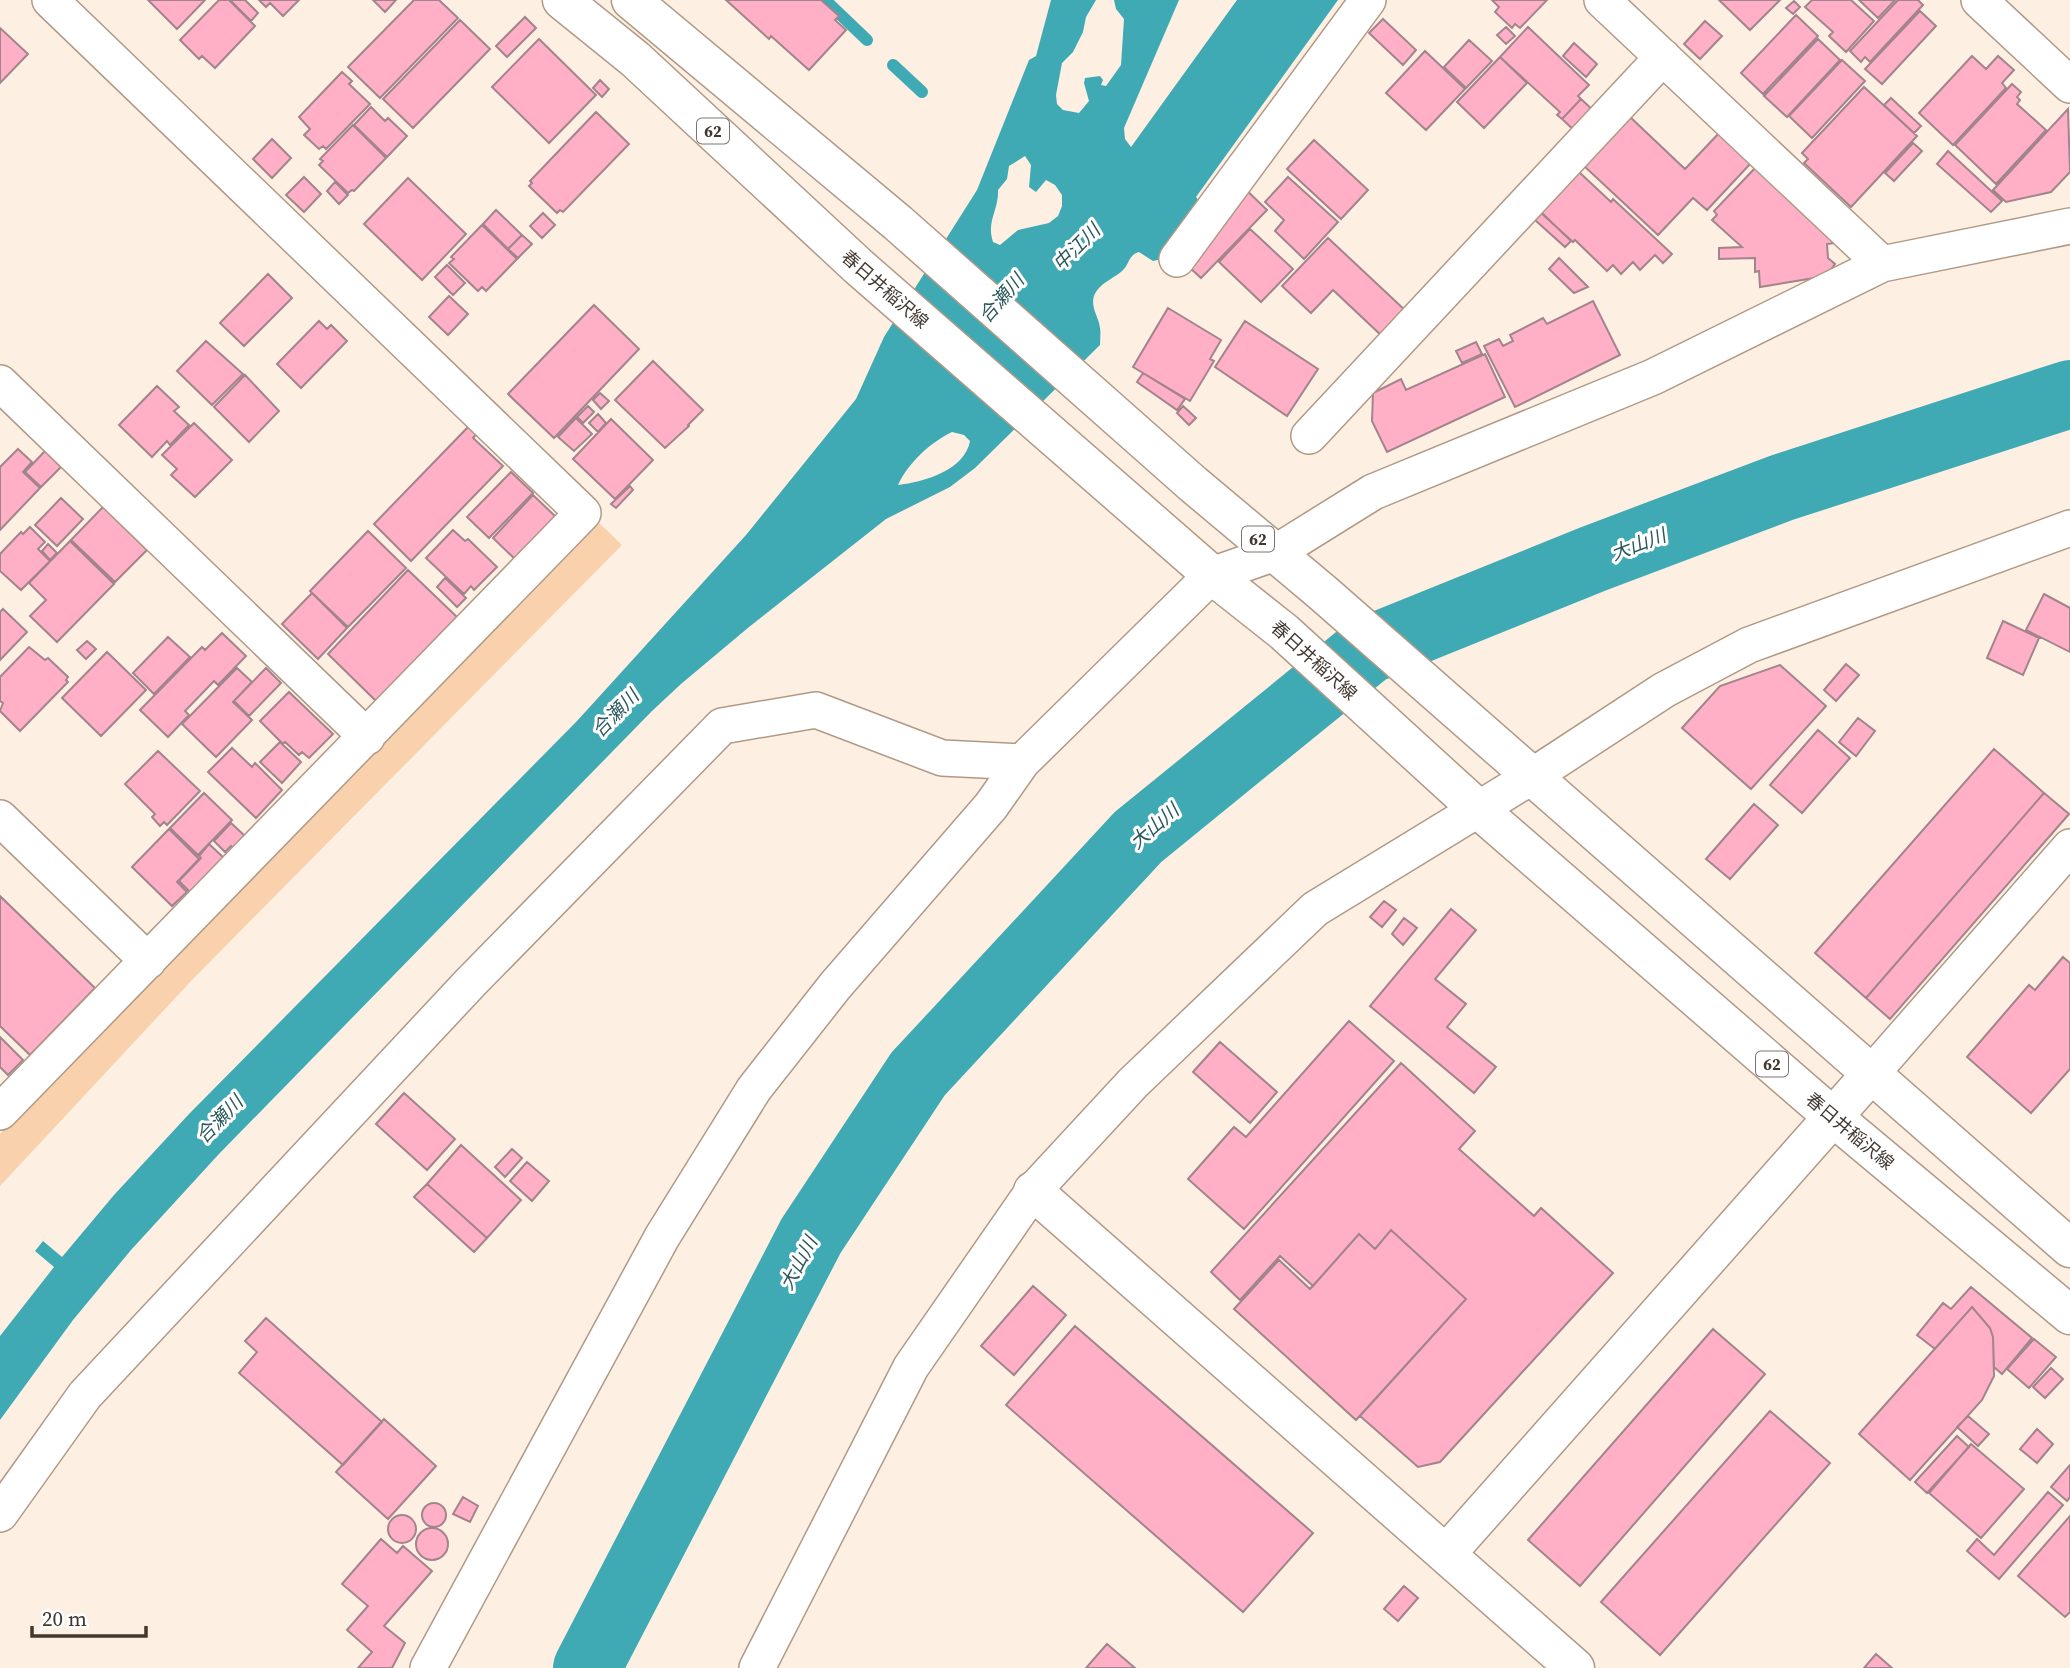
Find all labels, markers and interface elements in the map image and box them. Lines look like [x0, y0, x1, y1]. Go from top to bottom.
road number: 62 [697, 119, 729, 144]
water label: 中江川 [1047, 216, 1107, 276]
street label: 春日井稲沢線 [836, 244, 934, 334]
water label: 合瀬川 [972, 266, 1031, 328]
water label: 大山川 [1607, 521, 1671, 566]
road number: 62 [1242, 526, 1274, 552]
street label: 春日井稲沢線 [1266, 615, 1362, 705]
water label: 合瀬川 [586, 682, 646, 743]
water label: 大山川 [1124, 796, 1186, 855]
road number: 62 [1756, 1052, 1788, 1076]
street label: 春日井稲沢線 [1801, 1087, 1899, 1175]
water label: 合瀬川 [190, 1088, 250, 1149]
water label: 大山川 [773, 1230, 824, 1294]
scale bar [32, 1594, 145, 1638]
text: 20 m [42, 1604, 87, 1633]

